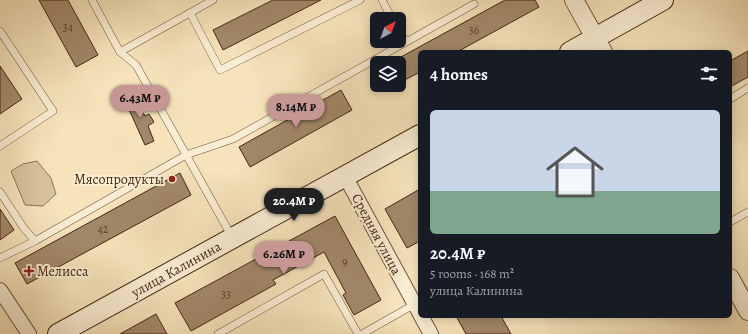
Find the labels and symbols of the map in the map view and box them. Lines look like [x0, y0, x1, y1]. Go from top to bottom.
north arrow [370, 12, 406, 48]
house number: 34 [63, 19, 74, 35]
house number: 36 [469, 22, 480, 38]
pin: 6.43M ₽ [103, 85, 177, 119]
pin: 8.14M ₽ [259, 94, 333, 128]
place label: Мясопродукты [74, 170, 164, 189]
marker: Мясопродукты [167, 174, 177, 184]
pin: 20.4M ₽ [257, 188, 331, 222]
street label: Средняя улица [347, 190, 406, 279]
house number: 42 [97, 221, 109, 237]
street label: улица Калинина [127, 237, 225, 302]
pin: 6.26M ₽ [247, 241, 321, 275]
house number: 9 [342, 254, 348, 270]
place label: Мелисса [37, 262, 89, 281]
marker: Мелисса [24, 266, 34, 276]
house number: 33 [221, 286, 231, 302]

